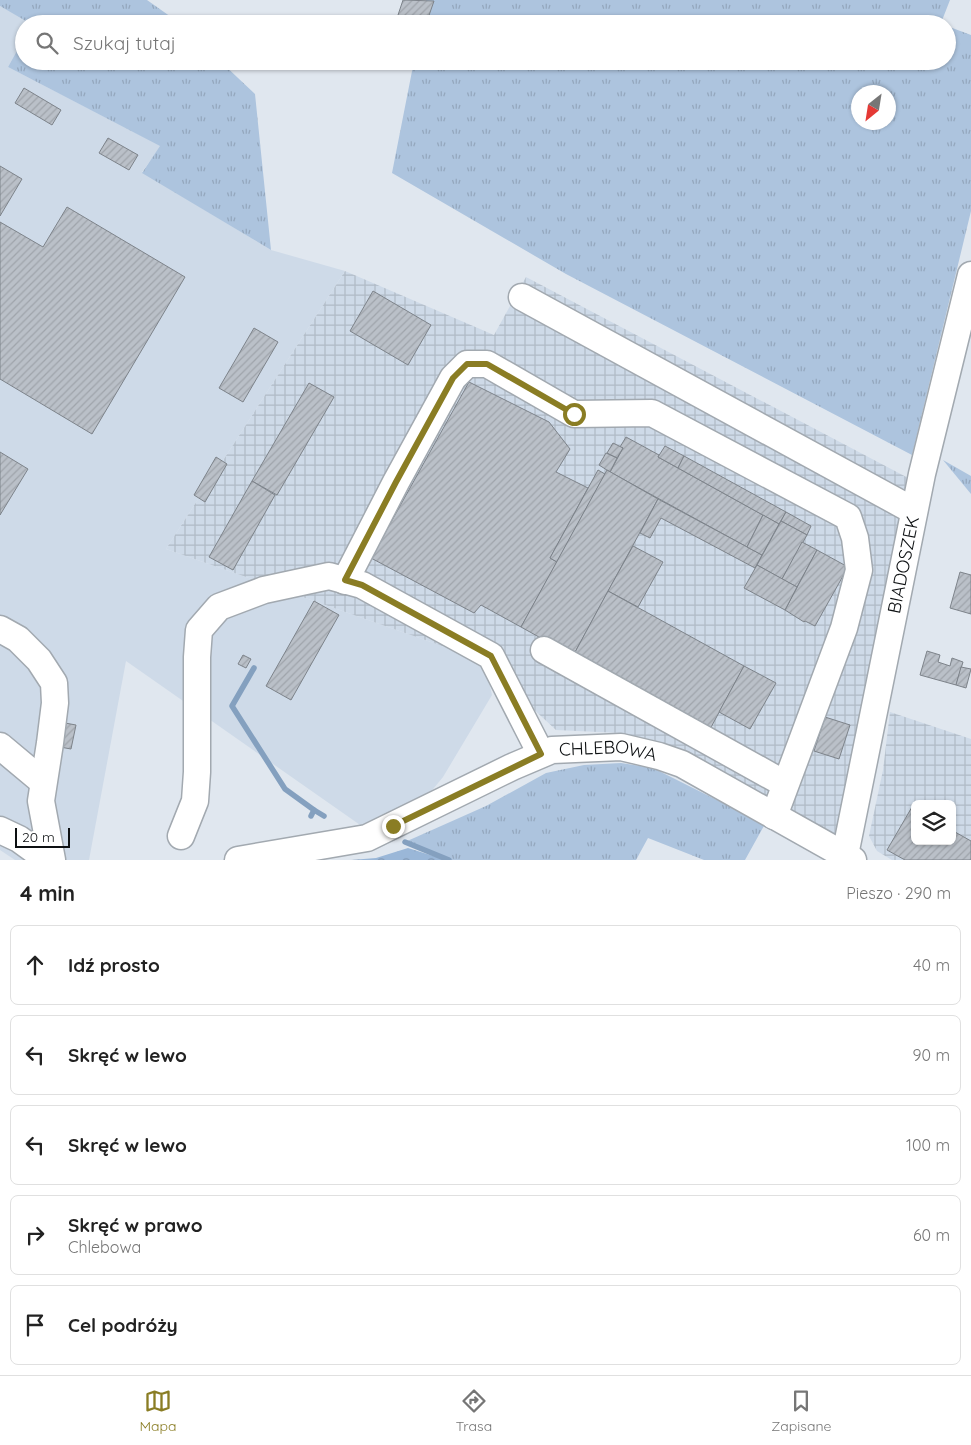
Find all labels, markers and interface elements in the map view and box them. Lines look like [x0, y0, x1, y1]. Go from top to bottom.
search box [15, 15, 956, 70]
icon: search [33, 29, 61, 57]
text: Szukaj tutaj [73, 31, 176, 55]
north arrow [851, 85, 896, 130]
route start [563, 403, 586, 426]
street label: BIADOSZEK [882, 514, 924, 615]
street label: CHLEBOWA [558, 734, 660, 766]
map controls [911, 800, 956, 845]
button: layers [911, 800, 956, 845]
route end [382, 815, 405, 838]
scale bar [15, 825, 70, 848]
text: 20 m [22, 828, 55, 846]
text: 4 min [20, 880, 75, 906]
text: Pieszo · 290 m [846, 883, 951, 903]
icon: ahead [21, 951, 49, 979]
text: Idź prosto [68, 953, 160, 977]
text: 40 m [913, 955, 950, 975]
icon: left [21, 1041, 49, 1069]
text: Skręć w lewo [68, 1043, 187, 1067]
text: 90 m [913, 1045, 950, 1065]
icon: left [21, 1131, 49, 1159]
text: Skręć w lewo [68, 1133, 187, 1157]
text: 100 m [906, 1135, 950, 1155]
text: Skręć w prawo [68, 1213, 203, 1237]
icon: right [21, 1221, 49, 1249]
text: 60 m [913, 1225, 950, 1245]
text: Chlebowa [68, 1237, 141, 1257]
icon: arrive [21, 1311, 49, 1339]
text: Cel podróży [68, 1313, 178, 1337]
tab: Mapa [140, 1387, 177, 1435]
tab: Trasa [456, 1387, 492, 1435]
tab: Zapisane [771, 1387, 831, 1435]

